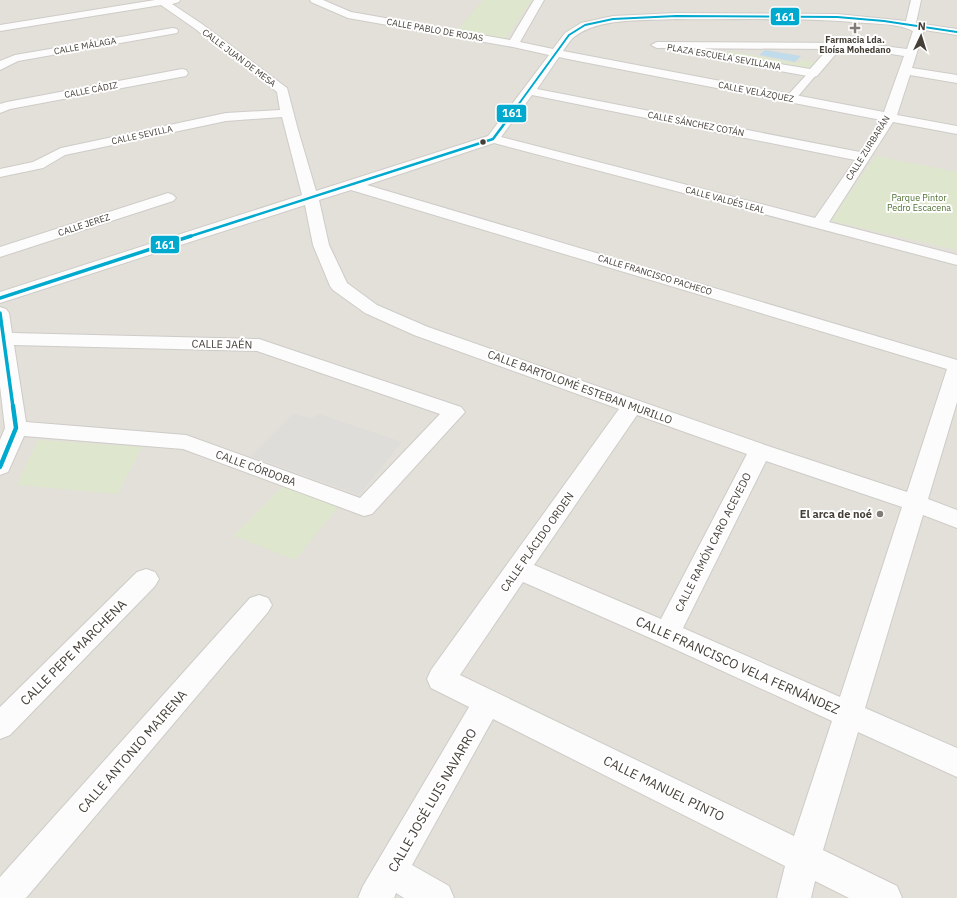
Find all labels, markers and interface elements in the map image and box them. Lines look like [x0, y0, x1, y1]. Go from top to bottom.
line badge: 161 [770, 7, 800, 26]
text: 161 [775, 10, 795, 24]
street label: CALLE PABLO DE ROJAS [386, 16, 484, 43]
north arrow [901, 16, 941, 56]
text: N [917, 19, 926, 33]
marker: Farmacia Lda. Eloísa Mohedano [850, 23, 860, 33]
street label: CALLE JUAN DE MESA [200, 26, 279, 89]
street label: CALLE MÁLAGA [53, 34, 117, 56]
place label: Farmacia Lda. Eloísa Mohedano [819, 34, 891, 55]
street label: PLAZA ESCUELA SEVILLANA [666, 41, 782, 72]
street label: CALLE CÁDIZ [63, 78, 118, 100]
street label: CALLE VELÁZQUEZ [717, 78, 795, 104]
line badge: 161 [496, 104, 527, 123]
text: 161 [502, 106, 522, 120]
street label: CALLE SÁNCHEZ COTÁN [647, 108, 745, 138]
street label: CALLE ZURBARÁN [842, 113, 892, 182]
street label: CALLE SEVILLA [110, 123, 174, 146]
unlabelled marker [478, 137, 488, 147]
street label: CALLE VALDÉS LEAL [684, 183, 767, 216]
park label: Parque Pintor Pedro Escacena [887, 192, 951, 213]
street label: CALLE JEREZ [57, 211, 111, 238]
line badge: 161 [150, 235, 180, 254]
text: 161 [155, 238, 175, 252]
street label: CALLE FRANCISCO PACHECO [597, 252, 714, 297]
street label: CALLE JAÉN [192, 336, 252, 352]
street label: CALLE BARTOLOMÉ ESTEBAN MURILLO [486, 347, 675, 427]
street label: CALLE CÓRDOBA [214, 447, 298, 489]
street label: CALLE RAMÓN CARO ACEVEDO [672, 470, 754, 614]
street label: CALLE PLÁCIDO ORDEN [497, 489, 577, 595]
place label: El arca de noé [800, 507, 872, 521]
marker: El arca de noé [875, 509, 885, 519]
street label: CALLE PEPE MARCHENA [17, 595, 131, 709]
street label: CALLE FRANCISCO VELA FERNÁNDEZ [633, 613, 843, 718]
street label: CALLE ANTONIO MAIRENA [74, 686, 191, 817]
street label: CALLE JOSÉ LUIS NAVARRO [384, 725, 481, 875]
street label: CALLE MANUEL PINTO [600, 752, 727, 825]

